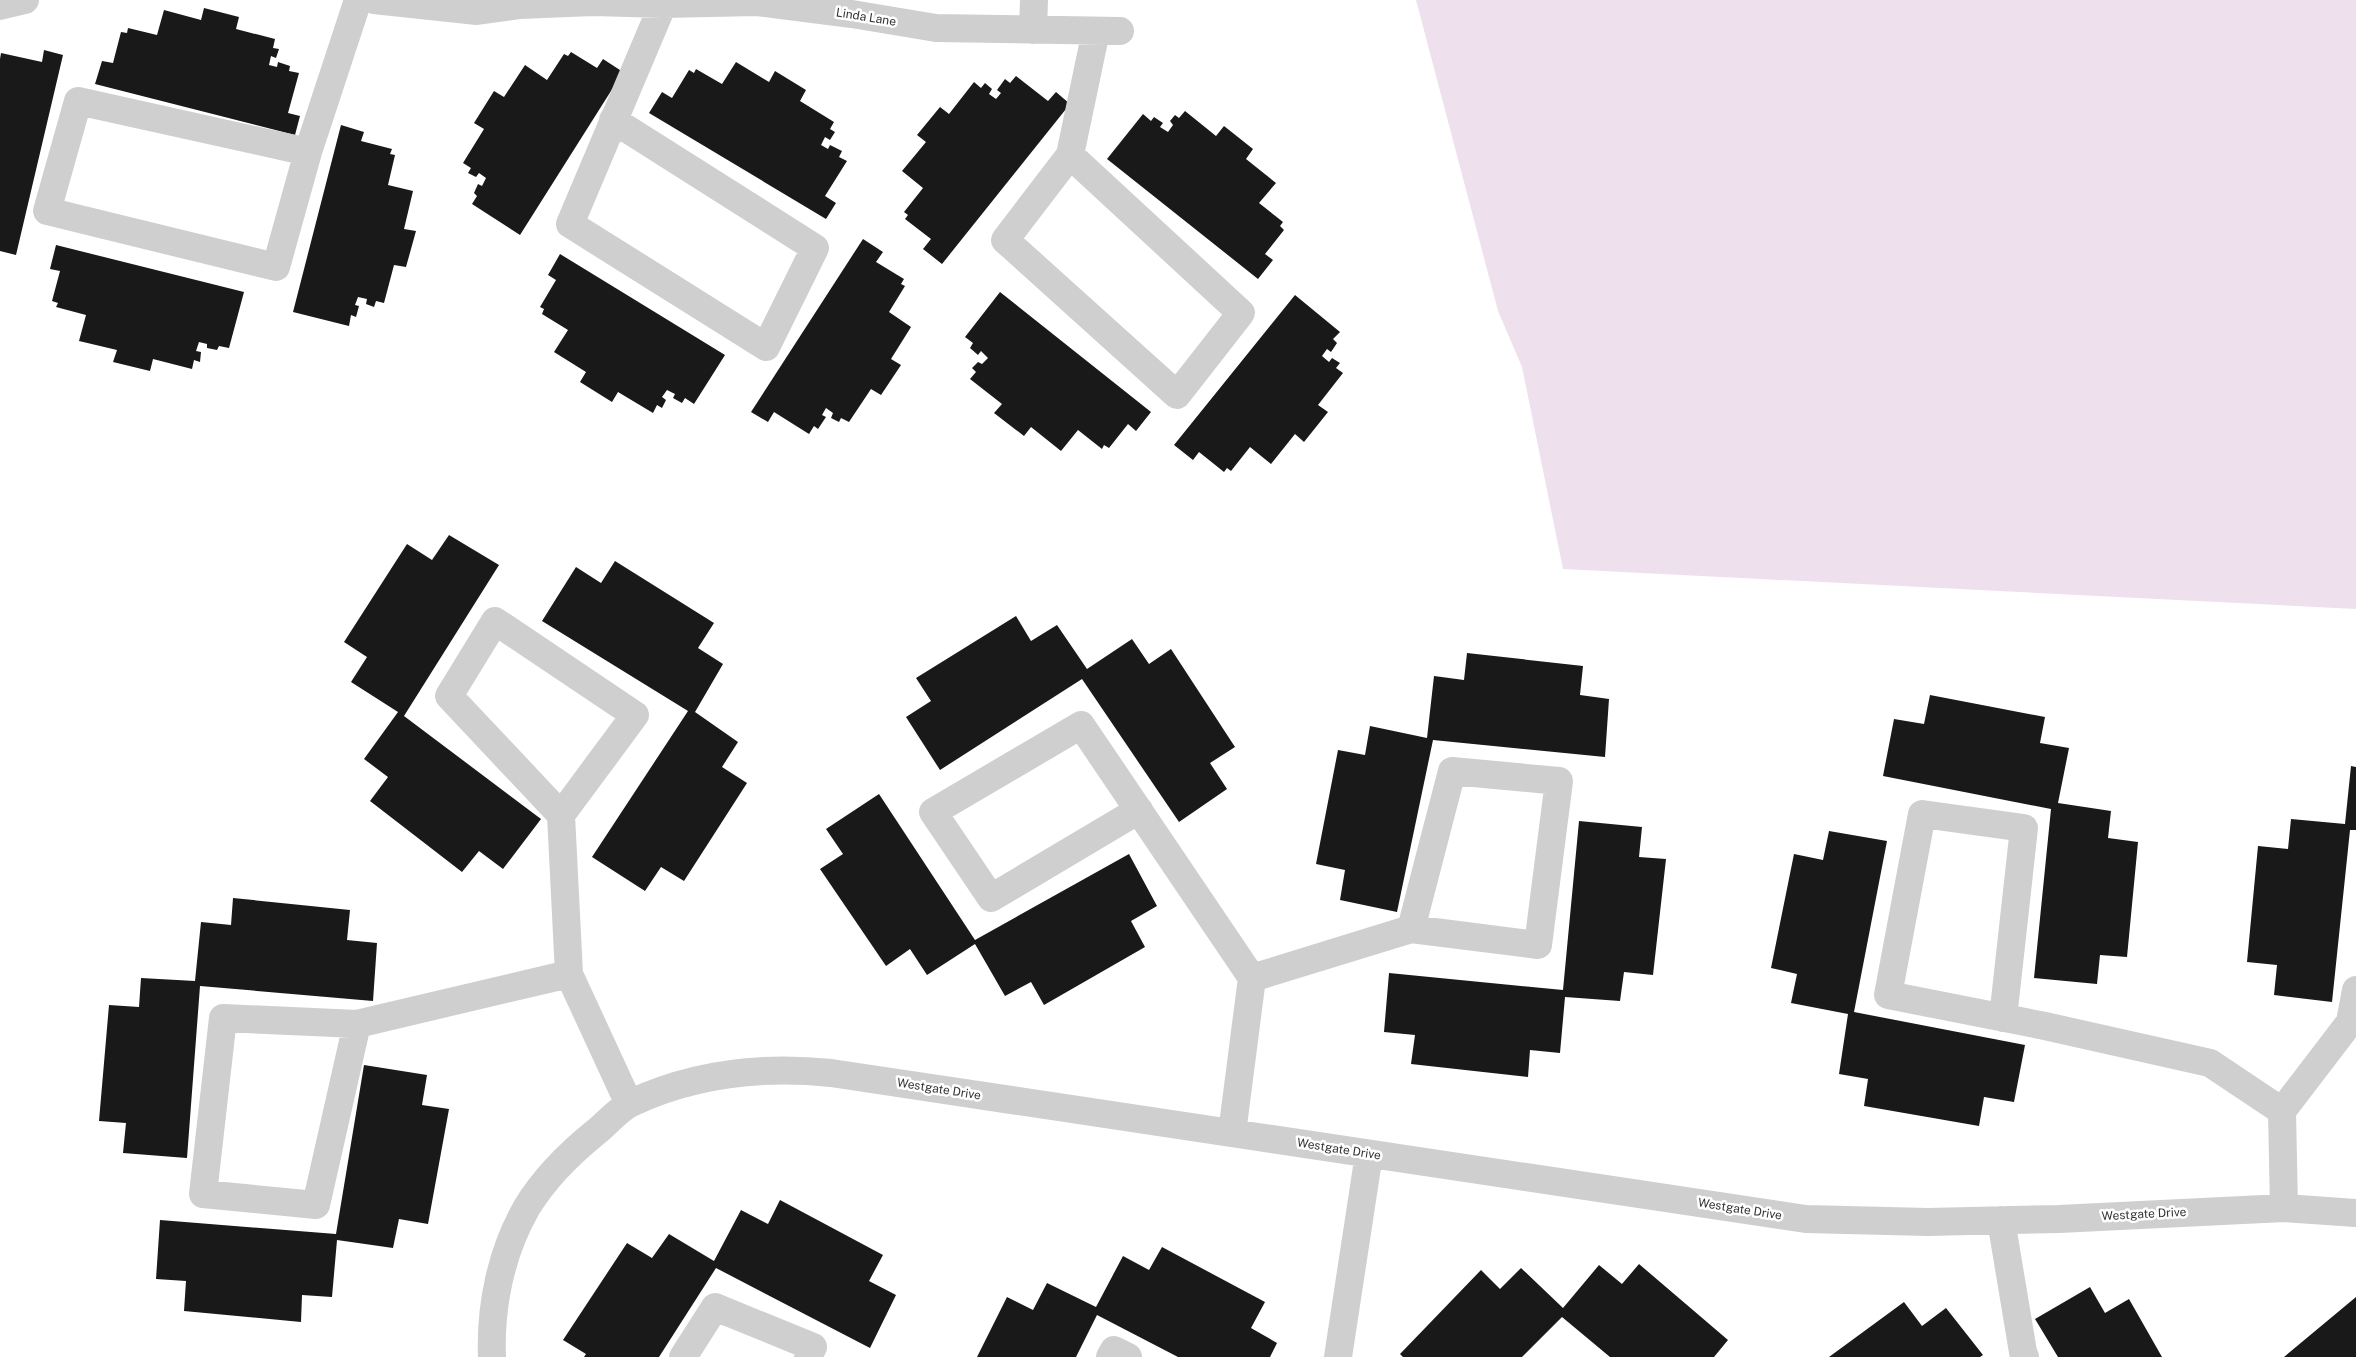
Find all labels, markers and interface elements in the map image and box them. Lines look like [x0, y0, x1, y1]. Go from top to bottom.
street label: Linda Lane [835, 5, 897, 29]
street label: Westgate Drive [896, 1075, 982, 1103]
street label: Westgate Drive [1296, 1135, 1382, 1163]
street label: Westgate Drive [1697, 1195, 1783, 1223]
street label: Westgate Drive [2101, 1205, 2187, 1223]

